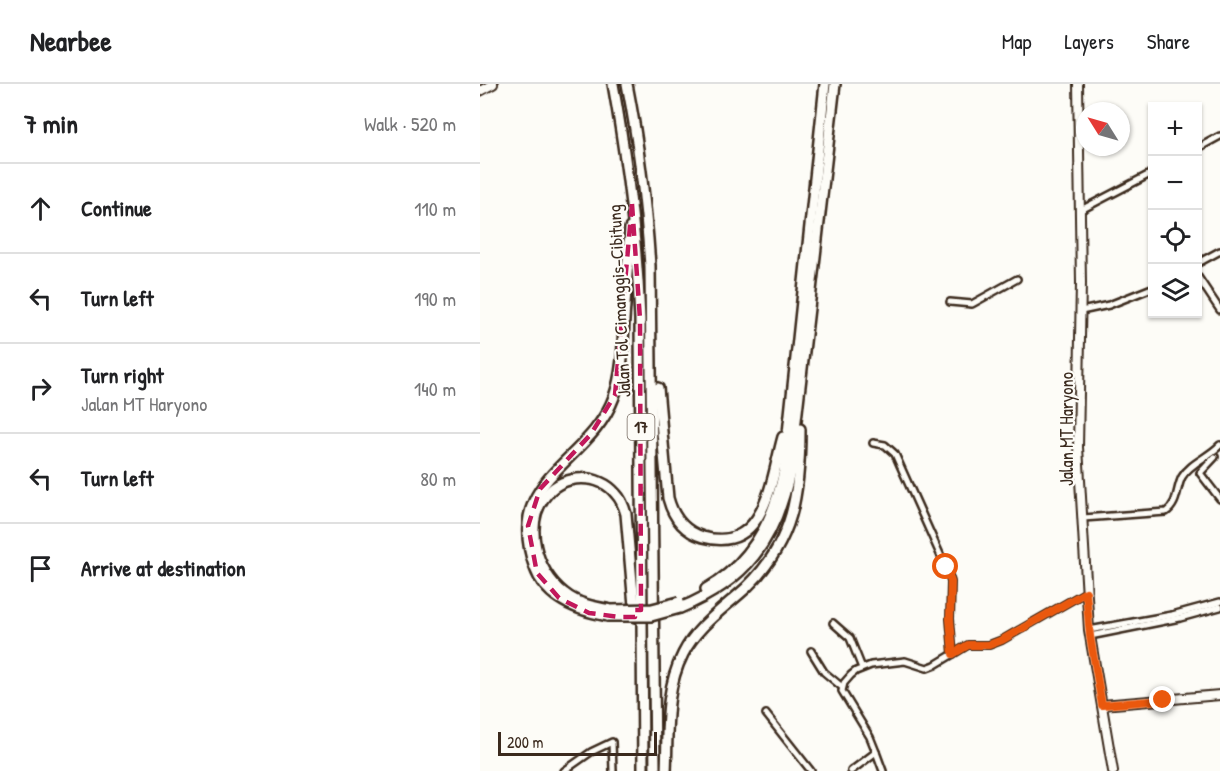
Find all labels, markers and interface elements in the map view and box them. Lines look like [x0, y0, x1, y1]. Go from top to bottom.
text: Nearbee [30, 22, 112, 60]
text: Map [1002, 27, 1031, 56]
text: Layers [1064, 27, 1114, 56]
text: Share [1147, 27, 1190, 56]
north arrow [1076, 102, 1130, 156]
map controls [1148, 102, 1202, 318]
button: + [1148, 102, 1202, 156]
text: 7 min [24, 106, 78, 141]
text: Walk · 520 m [364, 110, 456, 137]
button: − [1148, 156, 1202, 210]
icon: ahead [24, 192, 57, 225]
text: Continue [81, 193, 152, 223]
text: 110 m [414, 195, 456, 222]
street label: Jalan Tol Cimanggis–Cibitung [601, 204, 637, 398]
button: locate [1148, 210, 1202, 264]
button: layers [1148, 264, 1202, 318]
icon: left [24, 282, 57, 315]
text: Turn left [81, 283, 154, 313]
text: 190 m [414, 285, 456, 312]
text: Turn right [81, 360, 164, 390]
icon: right [24, 372, 57, 405]
street label: Jalan MT Haryono [1054, 372, 1079, 486]
text: 140 m [414, 375, 456, 402]
text: Jalan MT Haryono [81, 390, 207, 417]
road number: 17 [628, 414, 654, 440]
icon: left [24, 462, 57, 495]
text: Turn left [81, 463, 154, 493]
text: 80 m [420, 465, 456, 492]
icon: arrive [24, 552, 57, 585]
text: Arrive at destination [81, 553, 246, 583]
route start [932, 553, 958, 579]
route end [1149, 686, 1175, 712]
scale bar [498, 729, 657, 756]
text: 200 m [507, 731, 543, 753]

